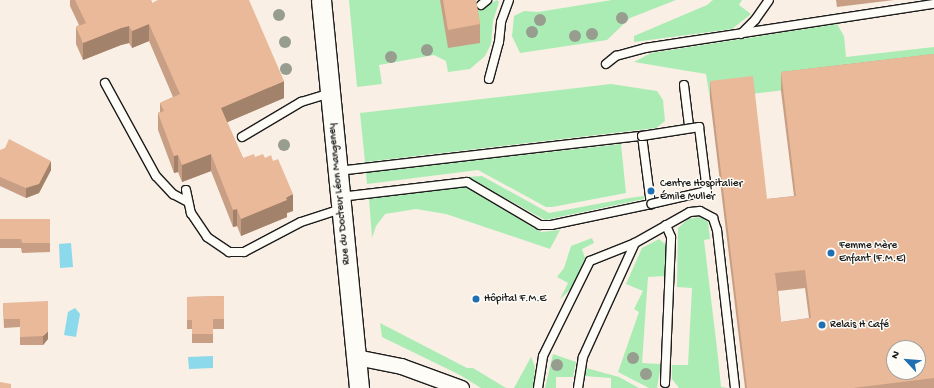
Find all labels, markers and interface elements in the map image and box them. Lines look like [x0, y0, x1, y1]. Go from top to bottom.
street label: Rue du Docteur Léon Mangeney [326, 123, 354, 265]
place label: Centre Hospitalier Émile Muller [660, 178, 742, 204]
marker: Centre Hospitalier Émile Muller [645, 185, 657, 197]
place label: Femme Mère Enfant (F.M.E) [839, 240, 906, 266]
marker: Femme Mère Enfant (F.M.E) [826, 248, 836, 258]
place label: Hôpital F.M.E [484, 292, 546, 306]
marker: Hôpital F.M.E [471, 294, 481, 304]
place label: Relais H Café [830, 318, 889, 332]
marker: Relais H Café [817, 320, 827, 330]
north arrow [886, 340, 926, 380]
text: N [889, 349, 903, 361]

